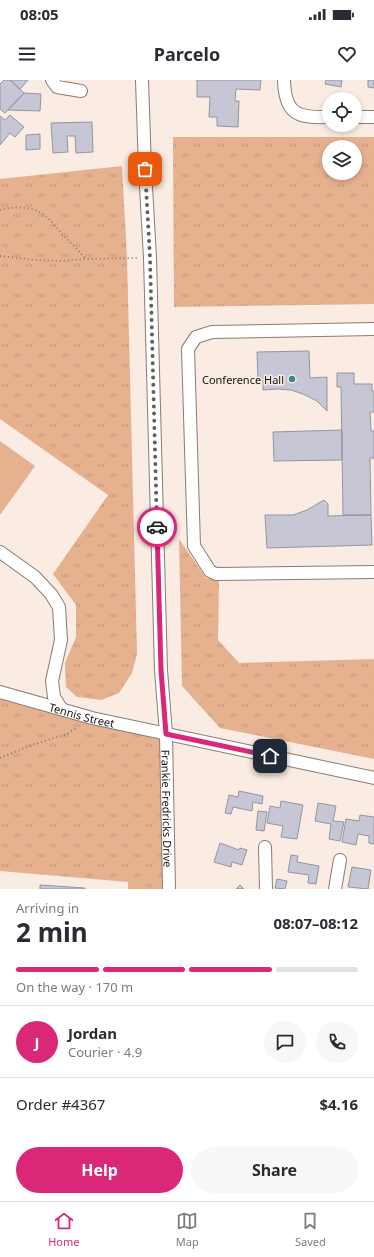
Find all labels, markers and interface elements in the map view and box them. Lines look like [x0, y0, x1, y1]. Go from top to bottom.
text: 08:05 [20, 4, 59, 24]
text: Parcelo [154, 42, 220, 66]
icon: menu [16, 43, 38, 65]
icon: heart [336, 43, 358, 65]
map controls [322, 92, 362, 180]
button: locate [322, 92, 362, 132]
button: layers [322, 140, 362, 180]
pin [128, 152, 162, 186]
icon: bag [134, 158, 156, 180]
place label: Conference Hall [202, 372, 284, 387]
marker: Conference Hall [287, 374, 297, 384]
courier [137, 507, 177, 547]
icon: car [146, 516, 168, 538]
street label: Tennis Street [48, 699, 116, 730]
pin [253, 739, 287, 773]
icon: home [259, 745, 281, 767]
street label: Frankie Fredricks Drive [159, 749, 176, 867]
text: Arriving in [16, 899, 79, 917]
text: 08:07–08:12 [273, 913, 358, 933]
text: 2 min [16, 914, 88, 950]
text: On the way · 170 m [16, 978, 133, 996]
button: chat [264, 1021, 306, 1063]
button: phone [316, 1021, 358, 1063]
text: Jordan [68, 1023, 117, 1043]
text: J [35, 1032, 39, 1052]
text: Courier · 4.9 [68, 1043, 142, 1061]
text: Order #4367 [16, 1094, 105, 1114]
text: $4.16 [319, 1094, 358, 1114]
button: Help [16, 1147, 183, 1193]
button: Share [191, 1147, 358, 1193]
tab: Home [48, 1210, 79, 1249]
tab: Map [176, 1210, 199, 1249]
tab: Saved [295, 1210, 326, 1249]

